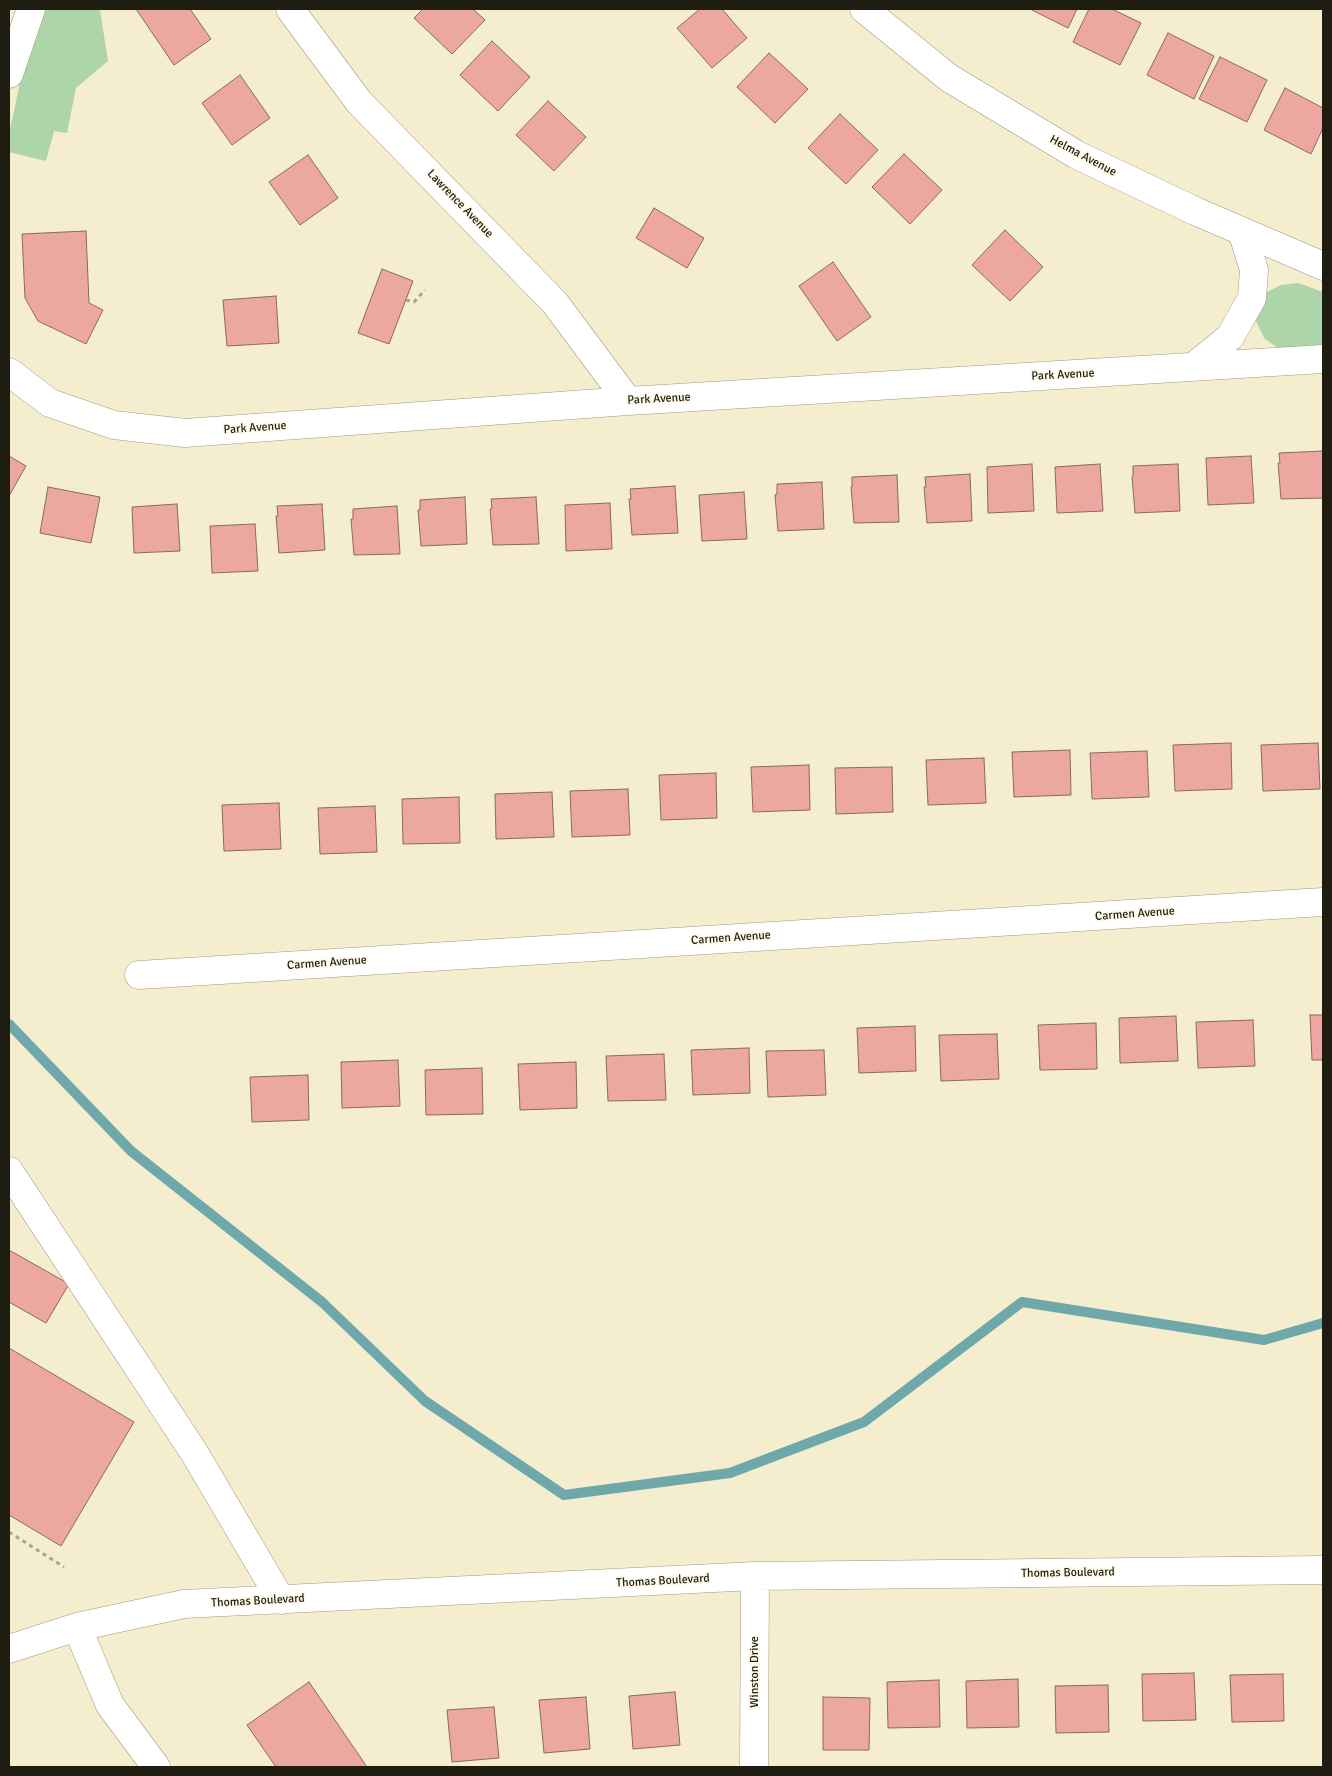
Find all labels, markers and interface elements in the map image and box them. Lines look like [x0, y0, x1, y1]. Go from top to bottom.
street label: Helma Avenue [1047, 132, 1119, 180]
street label: Lawrence Avenue [424, 167, 496, 241]
street label: Park Avenue [1031, 366, 1095, 384]
street label: Park Avenue [627, 390, 691, 408]
street label: Park Avenue [223, 419, 287, 437]
street label: Carmen Avenue [1095, 904, 1175, 924]
street label: Carmen Avenue [691, 928, 771, 948]
street label: Carmen Avenue [287, 953, 367, 973]
street label: Thomas Boulevard [1021, 1565, 1115, 1581]
street label: Thomas Boulevard [616, 1571, 710, 1591]
street label: Thomas Boulevard [211, 1591, 305, 1611]
street label: Winston Drive [748, 1636, 762, 1708]

